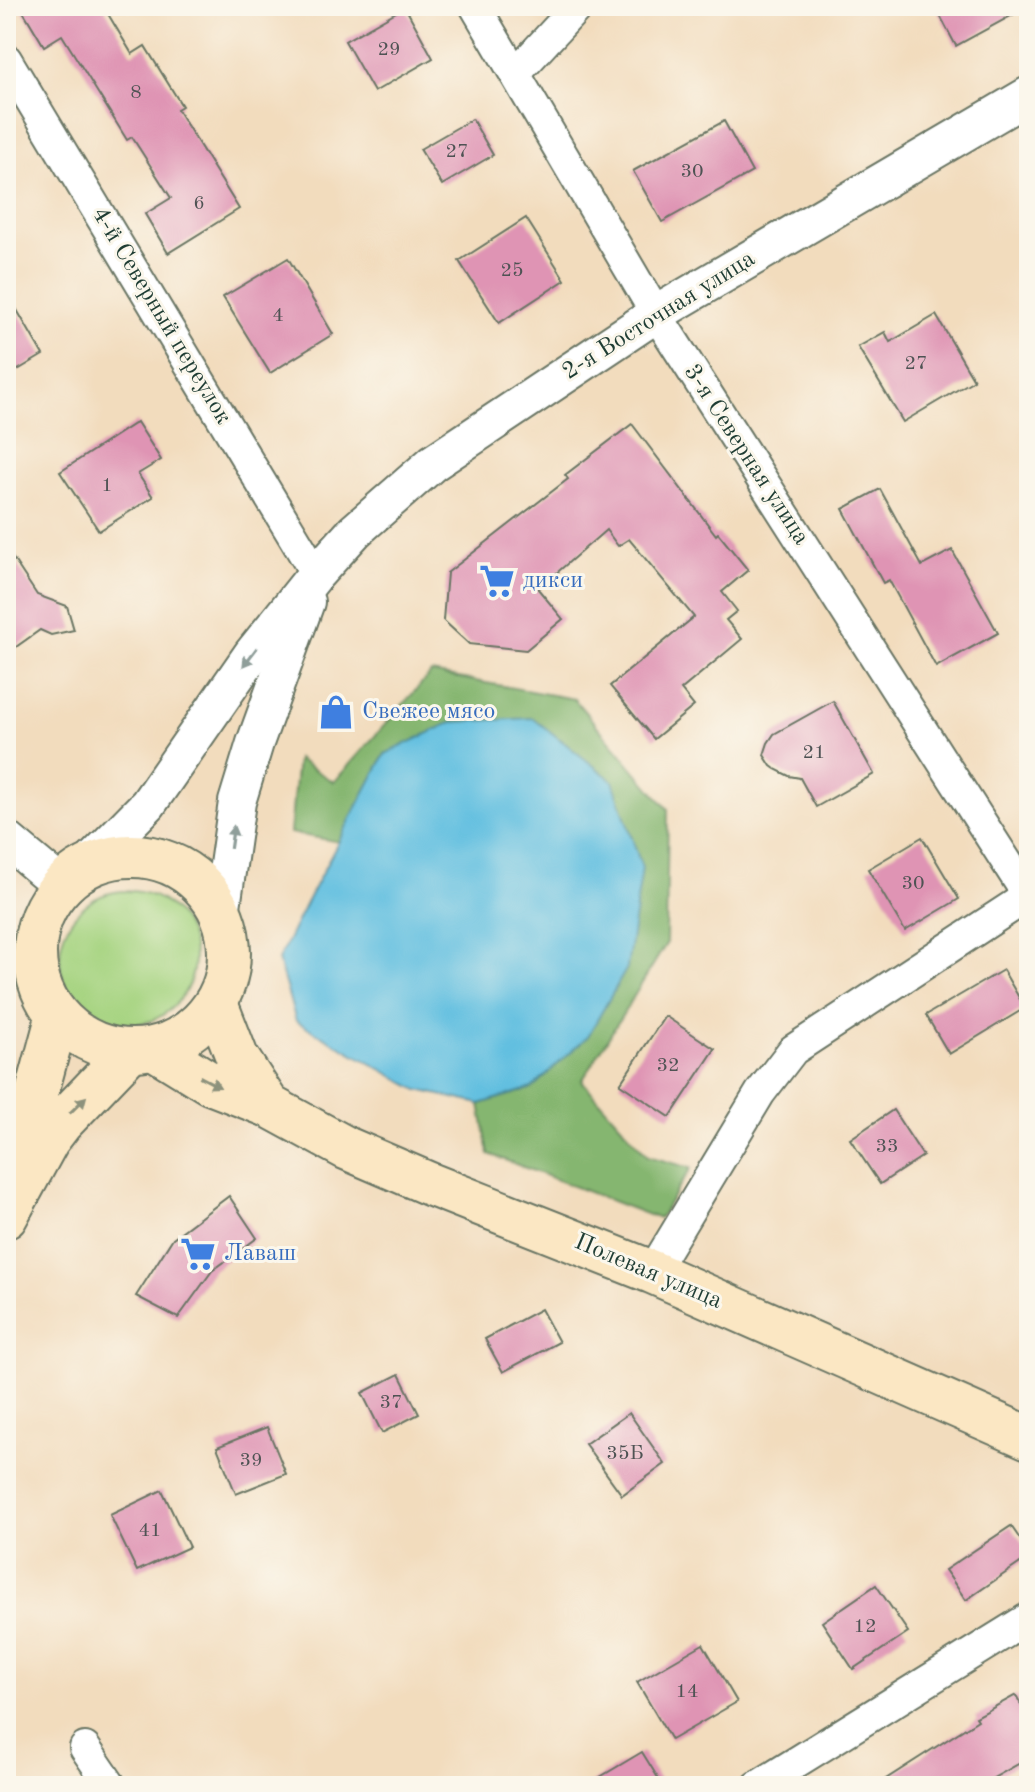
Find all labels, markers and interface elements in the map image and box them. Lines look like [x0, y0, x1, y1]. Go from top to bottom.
house number: 29 [377, 40, 401, 60]
house number: 8 [130, 83, 142, 103]
house number: 27 [445, 142, 469, 162]
house number: 30 [680, 162, 704, 182]
house number: 6 [193, 194, 205, 214]
street label: 4-й Северный переулок [87, 203, 235, 429]
street label: 2-я Восточная улица [559, 247, 760, 385]
house number: 25 [500, 261, 524, 281]
house number: 4 [272, 306, 284, 326]
house number: 27 [904, 354, 928, 374]
street label: 3-я Северная улица [679, 361, 813, 550]
house number: 1 [101, 476, 113, 496]
supermarket icon: дикси [478, 562, 516, 600]
place label: дикси [523, 569, 583, 593]
one-way arrow [243, 646, 259, 667]
shop icon: Свежее мясо [317, 693, 355, 731]
place label: Свежее мясо [362, 700, 495, 724]
house number: 21 [802, 743, 826, 763]
one-way arrow [226, 824, 239, 849]
house number: 30 [901, 874, 925, 894]
house number: 32 [656, 1056, 680, 1076]
one-way arrow [198, 1075, 221, 1088]
one-way arrow [68, 1096, 87, 1115]
house number: 33 [875, 1137, 899, 1157]
street label: Полевая улица [571, 1230, 726, 1314]
supermarket icon: Лаваш [179, 1235, 217, 1273]
place label: Лаваш [224, 1242, 296, 1266]
house number: 37 [379, 1393, 403, 1413]
house number: 35Б [606, 1444, 644, 1464]
house number: 39 [239, 1451, 263, 1471]
house number: 41 [138, 1521, 162, 1541]
house number: 12 [853, 1617, 877, 1637]
house number: 14 [675, 1682, 699, 1702]

